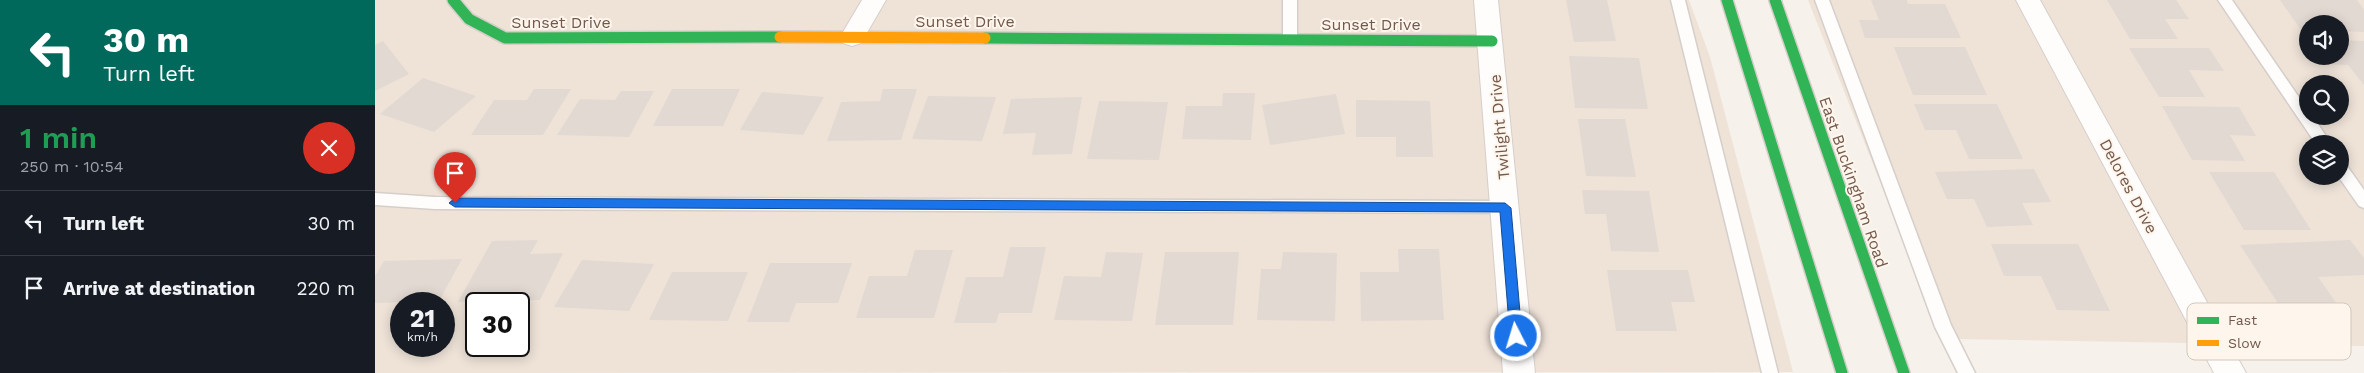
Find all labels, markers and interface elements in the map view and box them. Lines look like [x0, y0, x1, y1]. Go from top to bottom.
street label: Sunset Drive [915, 12, 1015, 31]
street label: Sunset Drive [511, 13, 611, 32]
street label: Sunset Drive [1321, 15, 1421, 34]
map controls [2299, 15, 2349, 185]
button: sound [2299, 15, 2349, 65]
text: 30 m [103, 19, 189, 61]
icon: left [20, 20, 85, 85]
text: Turn left [103, 61, 195, 86]
street label: Twilight Drive [1485, 73, 1514, 180]
button: search [2299, 75, 2349, 125]
street label: East Buckingham Road [1815, 94, 1892, 270]
text: 1 min [20, 120, 97, 155]
button: close [303, 122, 355, 174]
button: layers [2299, 135, 2349, 185]
street label: Delores Drive [2096, 136, 2161, 237]
pin [434, 152, 476, 203]
text: 250 m · 10:54 [20, 157, 124, 176]
icon: arrive [441, 159, 469, 187]
icon: left [20, 209, 48, 237]
text: Turn left [63, 212, 144, 235]
text: 30 m [308, 212, 355, 235]
icon: arrive [20, 274, 48, 302]
text: Arrive at destination [63, 277, 255, 300]
text: 220 m [296, 277, 355, 300]
speed limit sign: 30 [465, 292, 530, 357]
legend [2187, 303, 2351, 360]
text: 21 [410, 304, 435, 333]
position arrow [1489, 309, 1541, 361]
text: Fast [2228, 312, 2257, 328]
text: km/h [407, 330, 438, 344]
text: Slow [2228, 335, 2261, 351]

